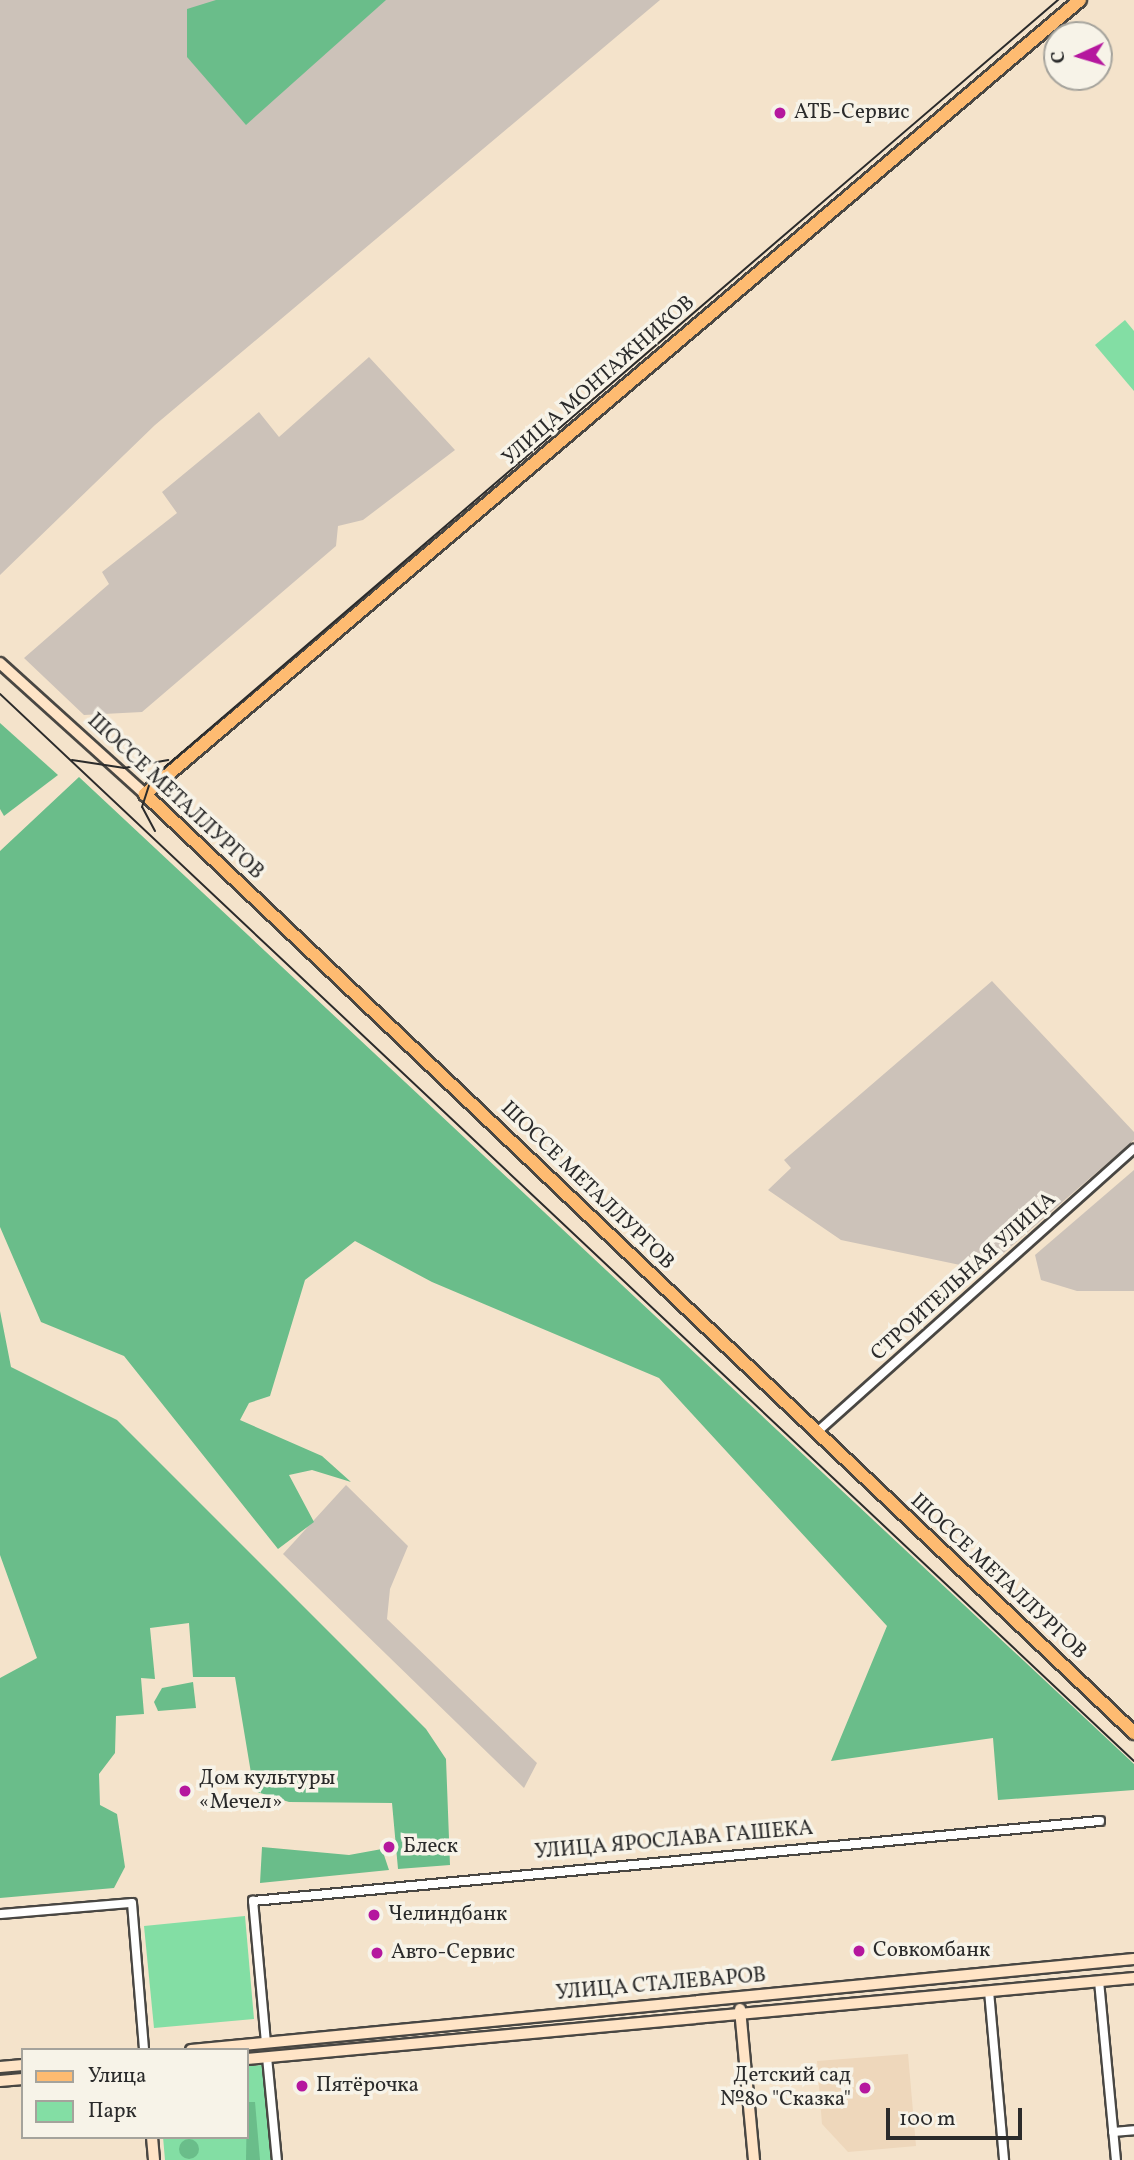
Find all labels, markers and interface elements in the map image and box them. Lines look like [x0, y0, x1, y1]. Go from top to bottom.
north arrow [1043, 21, 1113, 91]
text: С [1046, 50, 1072, 64]
place label: АТБ-Сервис [794, 100, 910, 126]
marker: АТБ-Сервис [772, 105, 788, 121]
street label: УЛИЦА МОНТАЖНИКОВ [498, 291, 700, 471]
street label: ШОССЕ МЕТАЛЛУРГОВ [82, 709, 268, 885]
street label: ШОССЕ МЕТАЛЛУРГОВ [495, 1096, 679, 1276]
street label: СТРОИТЕЛЬНАЯ УЛИЦА [866, 1187, 1062, 1367]
street label: ШОССЕ МЕТАЛЛУРГОВ [905, 1489, 1091, 1665]
place label: Дом культуры «Мечел» [199, 1766, 335, 1816]
marker: Дом культуры «Мечел» [177, 1783, 193, 1799]
street label: УЛИЦА ЯРОСЛАВА ГАШЕКА [534, 1816, 814, 1866]
place label: Блеск [403, 1834, 458, 1860]
marker: Блеск [381, 1839, 397, 1855]
place label: Челиндбанк [388, 1902, 507, 1928]
marker: Челиндбанк [366, 1907, 382, 1923]
place label: Совкомбанк [873, 1938, 990, 1964]
place label: Авто-Сервис [391, 1940, 515, 1966]
marker: Совкомбанк [851, 1943, 867, 1959]
marker: Авто-Сервис [369, 1945, 385, 1961]
street label: УЛИЦА СТАЛЕВАРОВ [555, 1963, 767, 2007]
legend [21, 2048, 248, 2139]
text: Улица [88, 2062, 146, 2091]
place label: Детский сад №80 "Сказка" [720, 2063, 851, 2113]
place label: Пятёрочка [316, 2073, 419, 2099]
marker: Пятёрочка [294, 2078, 310, 2094]
marker: Детский сад №80 "Сказка" [857, 2080, 873, 2096]
scale bar [889, 2094, 1026, 2138]
text: Парк [88, 2097, 137, 2126]
text: 100 m [899, 2105, 956, 2134]

